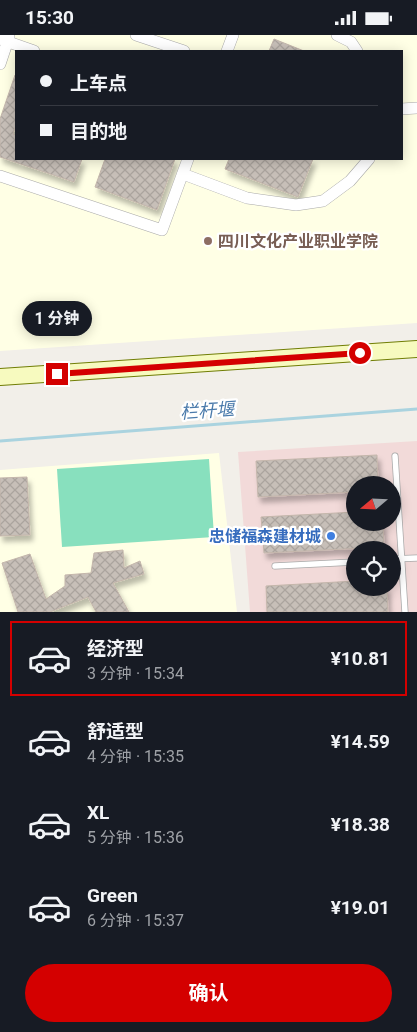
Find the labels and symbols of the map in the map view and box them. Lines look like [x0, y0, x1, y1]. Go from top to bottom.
place label: 四川文化产业职业学院 [218, 232, 378, 251]
marker: 四川文化产业职业学院 [202, 235, 214, 247]
callout: 1 分钟 [22, 301, 92, 337]
route start [349, 342, 371, 364]
route end [46, 363, 68, 385]
water label: 栏杆堰 [179, 398, 238, 423]
north arrow [346, 476, 401, 531]
place label: 忠储福森建材城 [209, 527, 321, 546]
marker: 忠储福森建材城 [325, 530, 337, 542]

